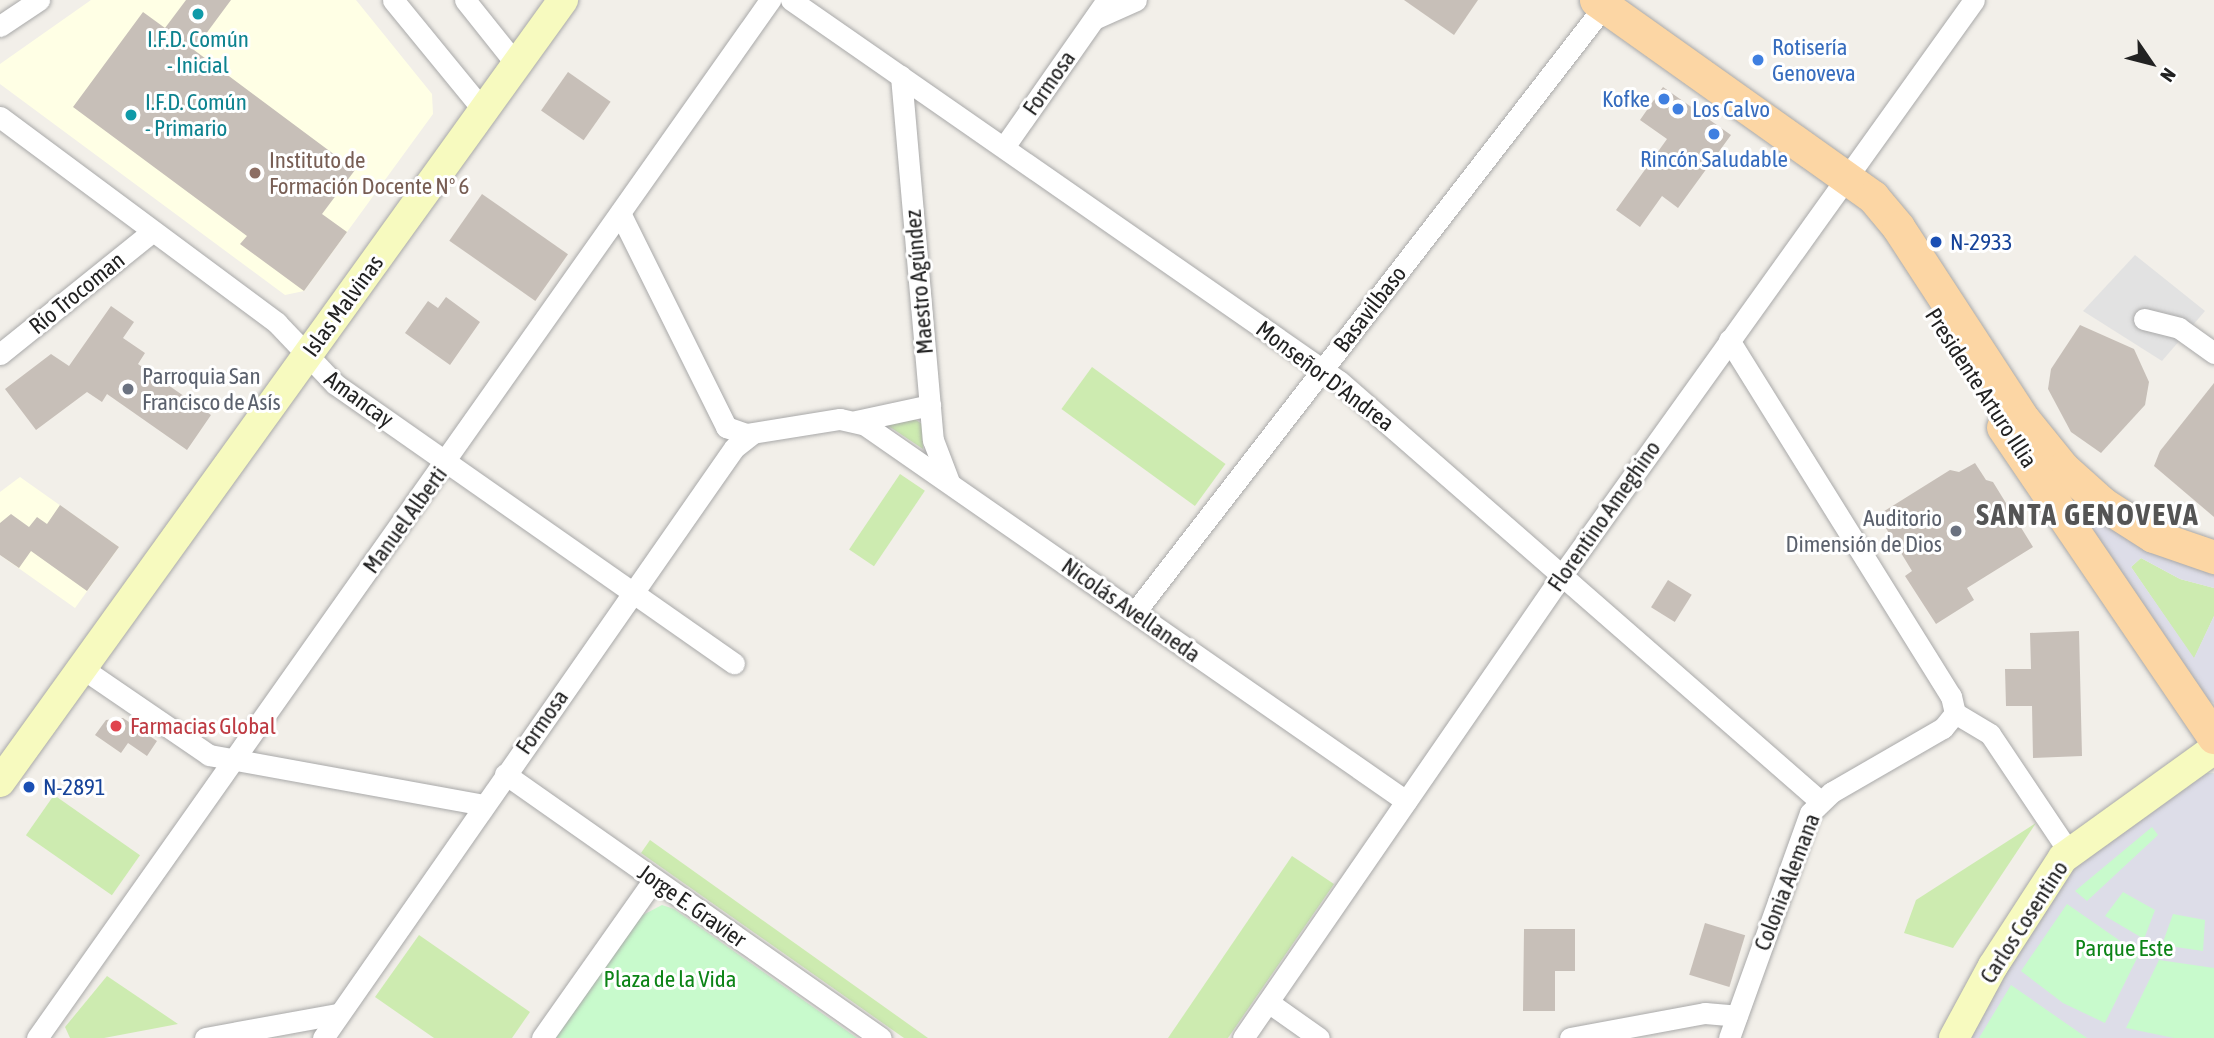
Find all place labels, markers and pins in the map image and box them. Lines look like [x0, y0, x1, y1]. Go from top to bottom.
marker: I.F.D. Común - Inicial [190, 6, 206, 22]
place label: I.F.D. Común - Inicial [147, 25, 249, 79]
place label: Rotisería Genoveva [1772, 33, 1856, 87]
marker: Rotisería Genoveva [1750, 52, 1766, 68]
place label: Kofke [1602, 85, 1650, 113]
place label: I.F.D. Común - Primario [145, 88, 247, 142]
marker: Kofke [1656, 91, 1672, 107]
place label: Los Calvo [1692, 95, 1770, 123]
marker: Los Calvo [1670, 101, 1686, 117]
marker: I.F.D. Común - Primario [123, 107, 139, 123]
marker: Rincón Saludable [1706, 126, 1722, 142]
place label: Rincón Saludable [1640, 145, 1788, 173]
place label: Instituto de Formación Docente N° 6 [269, 146, 469, 200]
marker: Instituto de Formación Docente N° 6 [247, 165, 263, 181]
place label: N-2933 [1950, 228, 2013, 256]
marker: N-2933 [1928, 234, 1944, 250]
place label: Parroquia San Francisco de Asís [142, 362, 281, 416]
marker: Parroquia San Francisco de Asís [120, 381, 136, 397]
place label: Auditorio Dimensión de Dios [1786, 504, 1942, 558]
marker: Auditorio Dimensión de Dios [1948, 523, 1964, 539]
place label: Farmacias Global [130, 712, 276, 740]
marker: Farmacias Global [108, 718, 124, 734]
place label: N-2891 [43, 773, 106, 801]
marker: N-2891 [21, 779, 37, 795]

